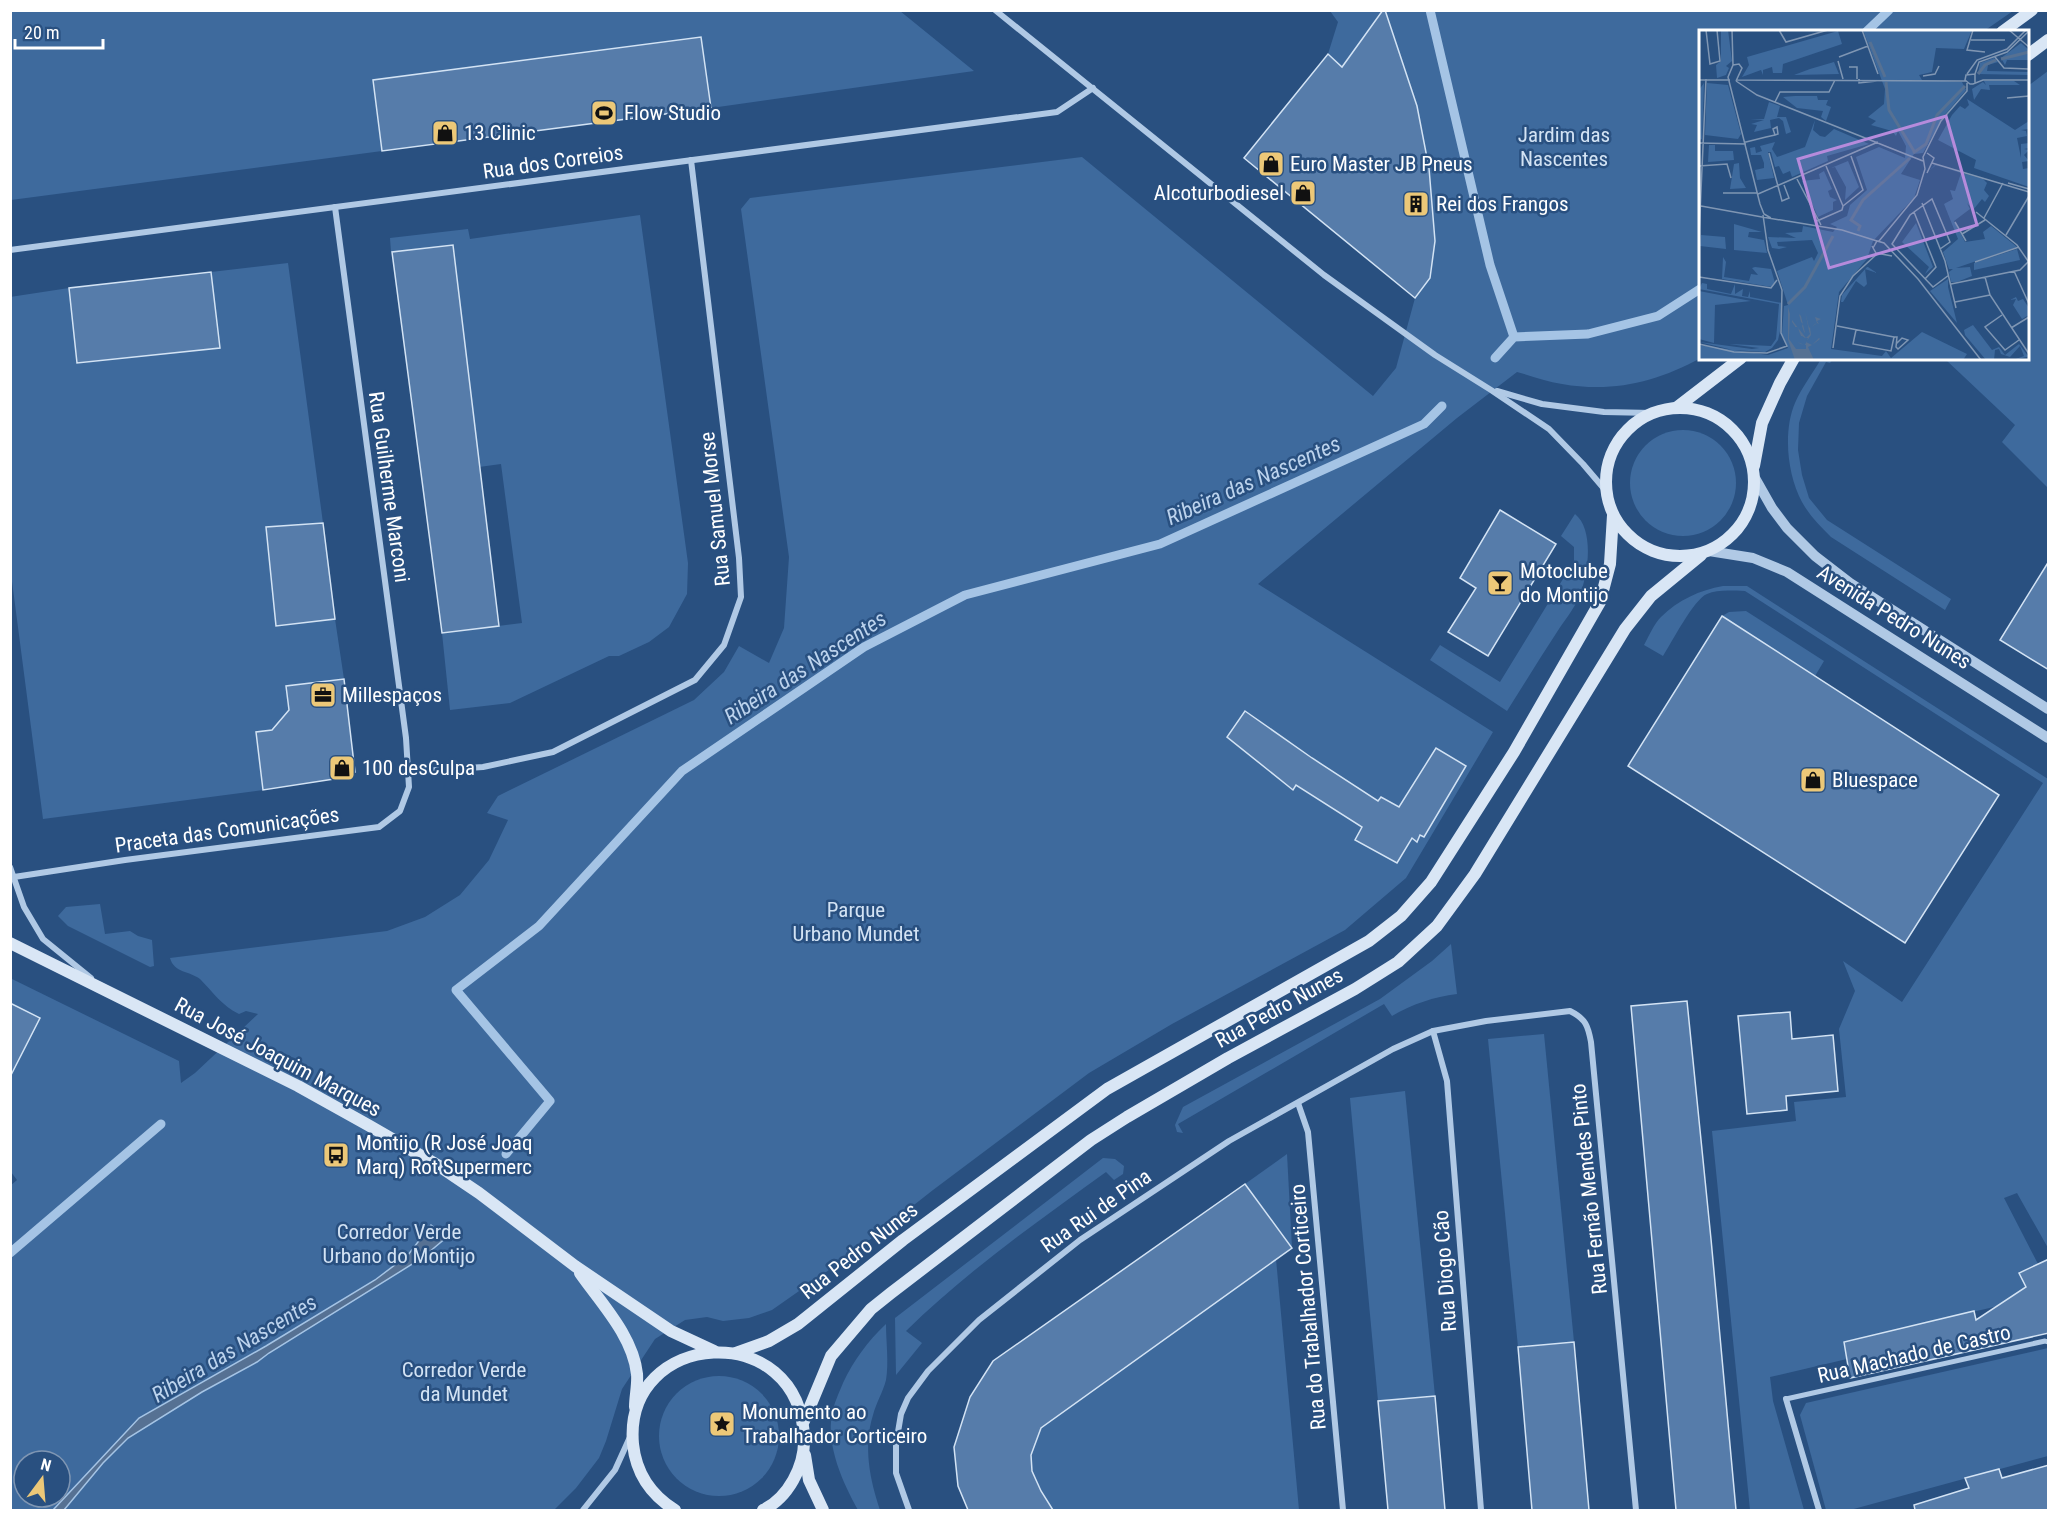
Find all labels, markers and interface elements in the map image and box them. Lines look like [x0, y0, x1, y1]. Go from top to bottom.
scale bar [15, 12, 104, 50]
text: 20 m [24, 22, 59, 43]
inset map [1699, 30, 2029, 360]
sports icon: Flow Studio [589, 98, 619, 128]
place label: Flow Studio [624, 101, 721, 125]
shop icon: 13 Clinic [430, 118, 460, 148]
place label: 13 Clinic [464, 121, 536, 145]
park label: Jardim das Nascentes [1518, 123, 1610, 171]
street label: Rua dos Correios [481, 140, 625, 184]
shop icon: Euro Master JB Pneus [1256, 149, 1286, 179]
place label: Euro Master JB Pneus [1290, 152, 1473, 176]
shop icon: Alcoturbodiesel [1288, 178, 1318, 208]
place label: Alcoturbodiesel [1154, 181, 1284, 205]
building icon: Rei dos Frangos [1401, 189, 1431, 219]
place label: Rei dos Frangos [1436, 192, 1569, 216]
street label: Rua Guilherme Marconi [364, 390, 414, 584]
street label: Rua Samuel Morse [695, 431, 735, 587]
water label: Ribeira das Nascentes [1162, 431, 1344, 530]
place label: Motoclube do Montijo [1520, 559, 1609, 607]
street label: Avenida Pedro Nunes [1813, 560, 1975, 674]
bar icon: Motoclube do Montijo [1485, 568, 1515, 598]
water label: Ribeira das Nascentes [720, 606, 891, 729]
office icon: Millespaços [308, 680, 338, 710]
place label: Millespaços [342, 683, 442, 707]
shop icon: 100 desCulpa [327, 753, 357, 783]
place label: 100 desCulpa [362, 756, 475, 780]
shop icon: Bluespace [1798, 765, 1828, 795]
place label: Bluespace [1832, 768, 1918, 792]
street label: Praceta das Comunicações [113, 802, 341, 858]
park label: Parque Urbano Mundet [793, 898, 919, 946]
street label: Rua Pedro Nunes [1211, 963, 1347, 1053]
street label: Rua José Joaquim Marques [171, 992, 385, 1122]
street label: Rua Fernão Mendes Pinto [1566, 1083, 1612, 1295]
place label: Montijo (R José Joaq Marq) Rot Supermerc [356, 1131, 532, 1179]
bus stop icon: Montijo (R José Joaq Marq) Rot Supermerc [321, 1140, 351, 1170]
street label: Rua Rui de Pina [1036, 1164, 1156, 1258]
street label: Rua do Trabalhador Corticeiro [1285, 1183, 1331, 1431]
street label: Rua Pedro Nunes [796, 1198, 922, 1304]
street label: Rua Diogo Cão [1429, 1209, 1461, 1333]
park label: Corredor Verde Urbano do Montijo [323, 1220, 475, 1268]
water label: Ribeira das Nascentes [147, 1289, 321, 1408]
street label: Rua Machado de Castro [1815, 1320, 2013, 1388]
park label: Corredor Verde da Mundet [402, 1358, 527, 1406]
place label: Monumento ao Trabalhador Corticeiro [742, 1400, 927, 1448]
place icon: Monumento ao Trabalhador Corticeiro [707, 1409, 737, 1439]
north arrow [12, 1449, 72, 1509]
text: N [39, 1455, 53, 1476]

